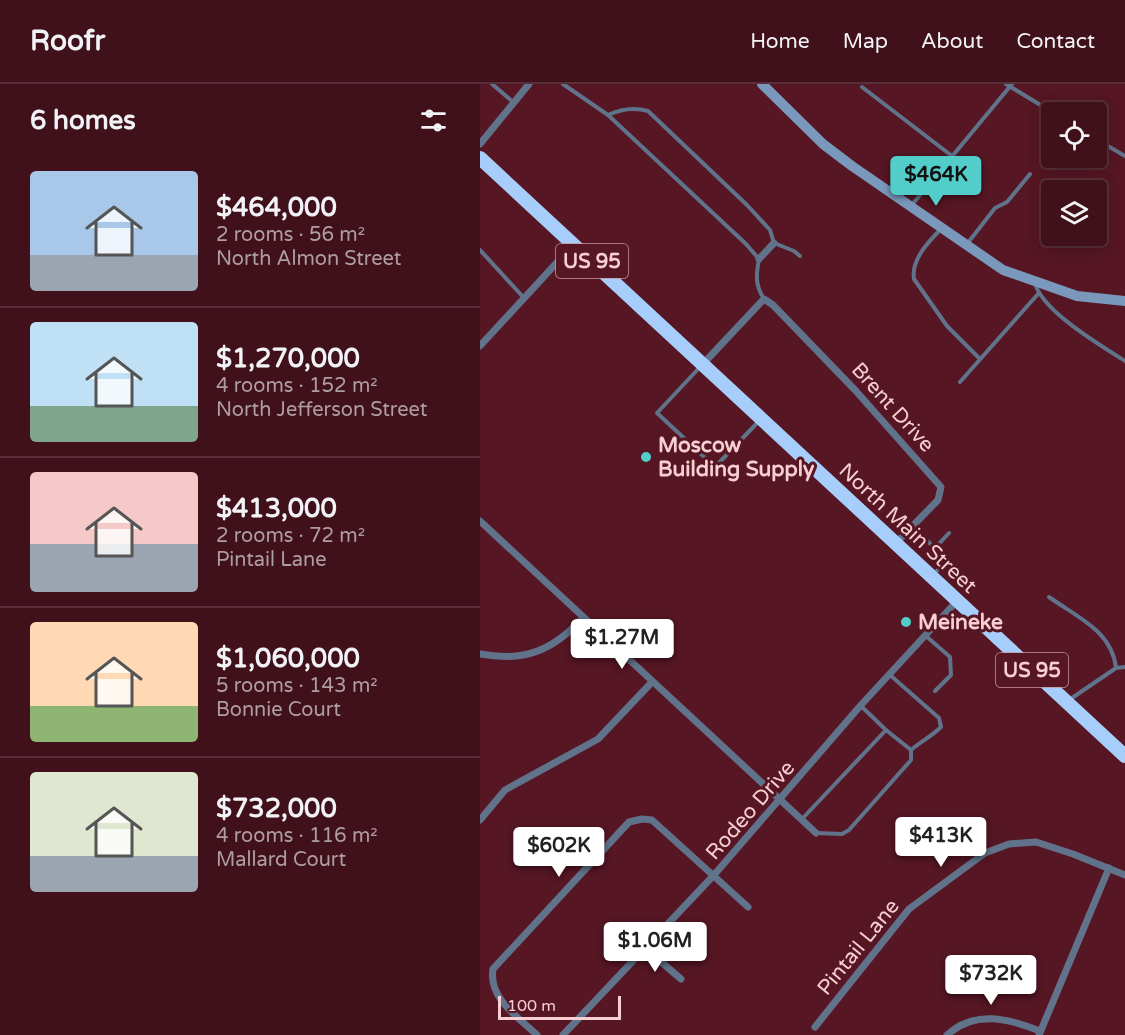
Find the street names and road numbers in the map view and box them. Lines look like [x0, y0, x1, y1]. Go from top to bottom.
road number: US 95 [556, 244, 628, 278]
street label: Brent Drive [846, 357, 939, 457]
street label: North Main Street [834, 458, 982, 599]
road number: US 95 [996, 653, 1068, 687]
street label: Rodeo Drive [701, 756, 800, 865]
street label: Pintail Lane [812, 894, 905, 1000]

